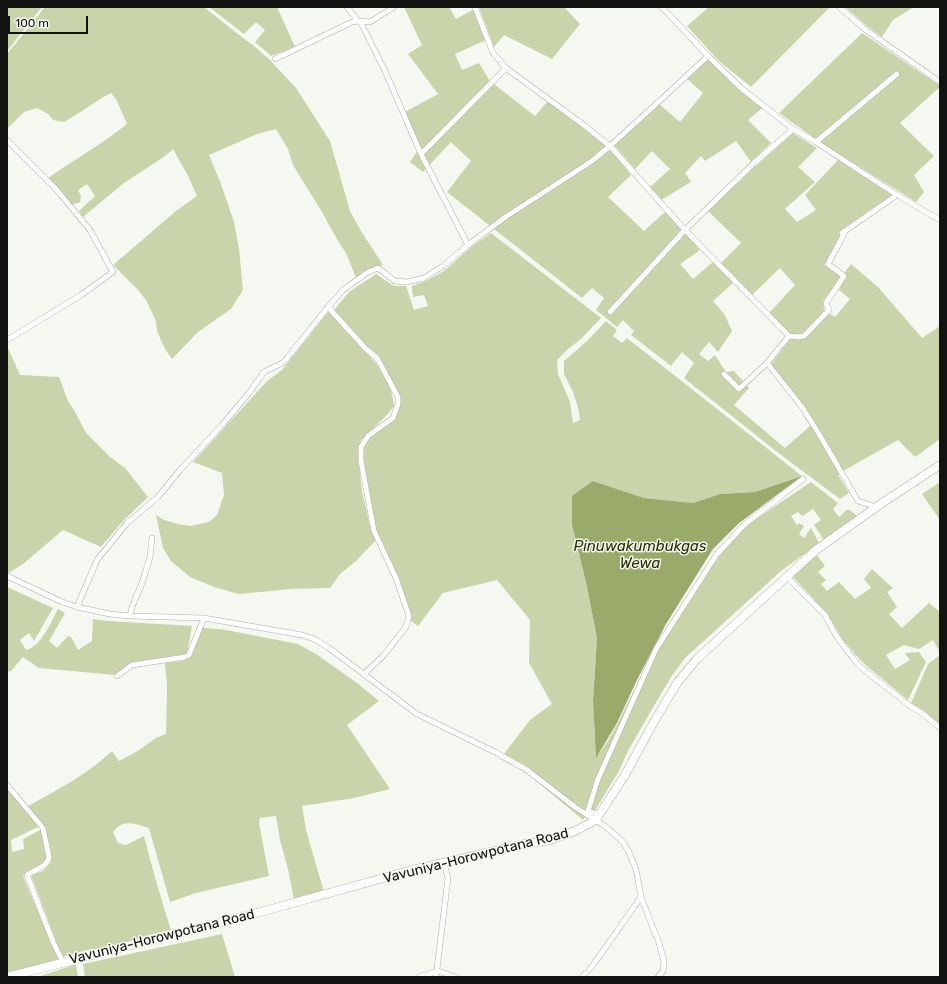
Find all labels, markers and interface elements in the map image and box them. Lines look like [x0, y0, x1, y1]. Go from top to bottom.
scale bar [10, 8, 90, 34]
text: 100 m [15, 16, 49, 30]
water label: Pinuwakumbukgas Wewa [573, 538, 707, 573]
street label: Vavuniya-Horowpotana Road [382, 825, 570, 887]
street label: Vavuniya-Horowpotana Road [68, 906, 256, 968]

